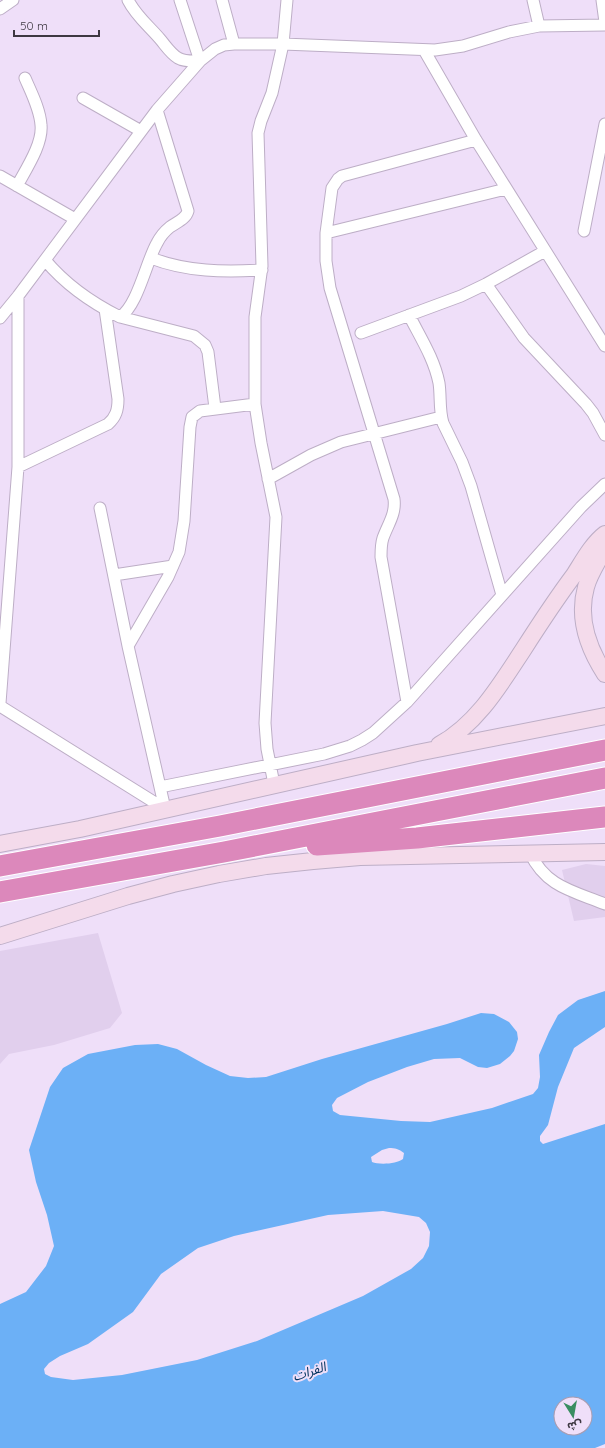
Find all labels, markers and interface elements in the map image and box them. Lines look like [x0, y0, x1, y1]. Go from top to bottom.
scale bar [14, 12, 99, 38]
text: 50 m [20, 18, 48, 33]
water label: الفرات [290, 1358, 330, 1385]
north arrow [553, 1396, 593, 1436]
text: ش [566, 1418, 584, 1434]

